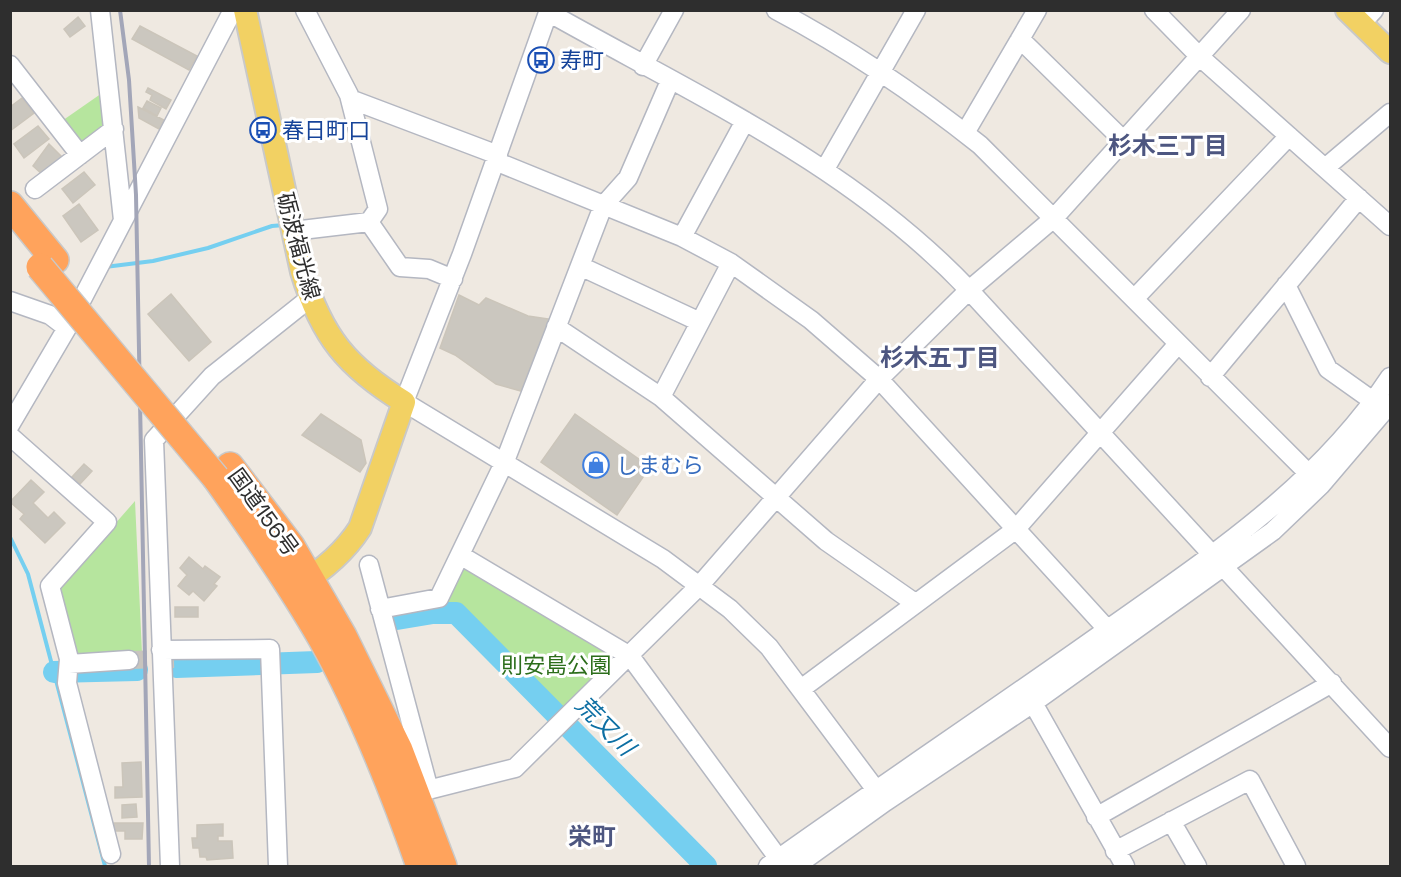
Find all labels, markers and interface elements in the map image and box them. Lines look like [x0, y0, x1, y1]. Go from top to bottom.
bus stop icon: 寿町 [526, 45, 556, 75]
place label: 寿町 [560, 46, 604, 74]
bus stop icon: 春日町口 [248, 115, 278, 145]
place label: 春日町口 [282, 116, 370, 144]
district label: 杉木三丁目 [1108, 130, 1228, 161]
street label: 砺波福光線 [271, 189, 327, 303]
district label: 杉木五丁目 [880, 342, 1000, 373]
shop icon: しまむら [581, 450, 611, 480]
place label: しまむら [616, 451, 704, 479]
street label: 国道156号 [223, 463, 305, 561]
park label: 則安島公園 [501, 651, 611, 679]
water label: 荒又川 [569, 689, 644, 764]
district label: 栄町 [568, 821, 616, 852]

